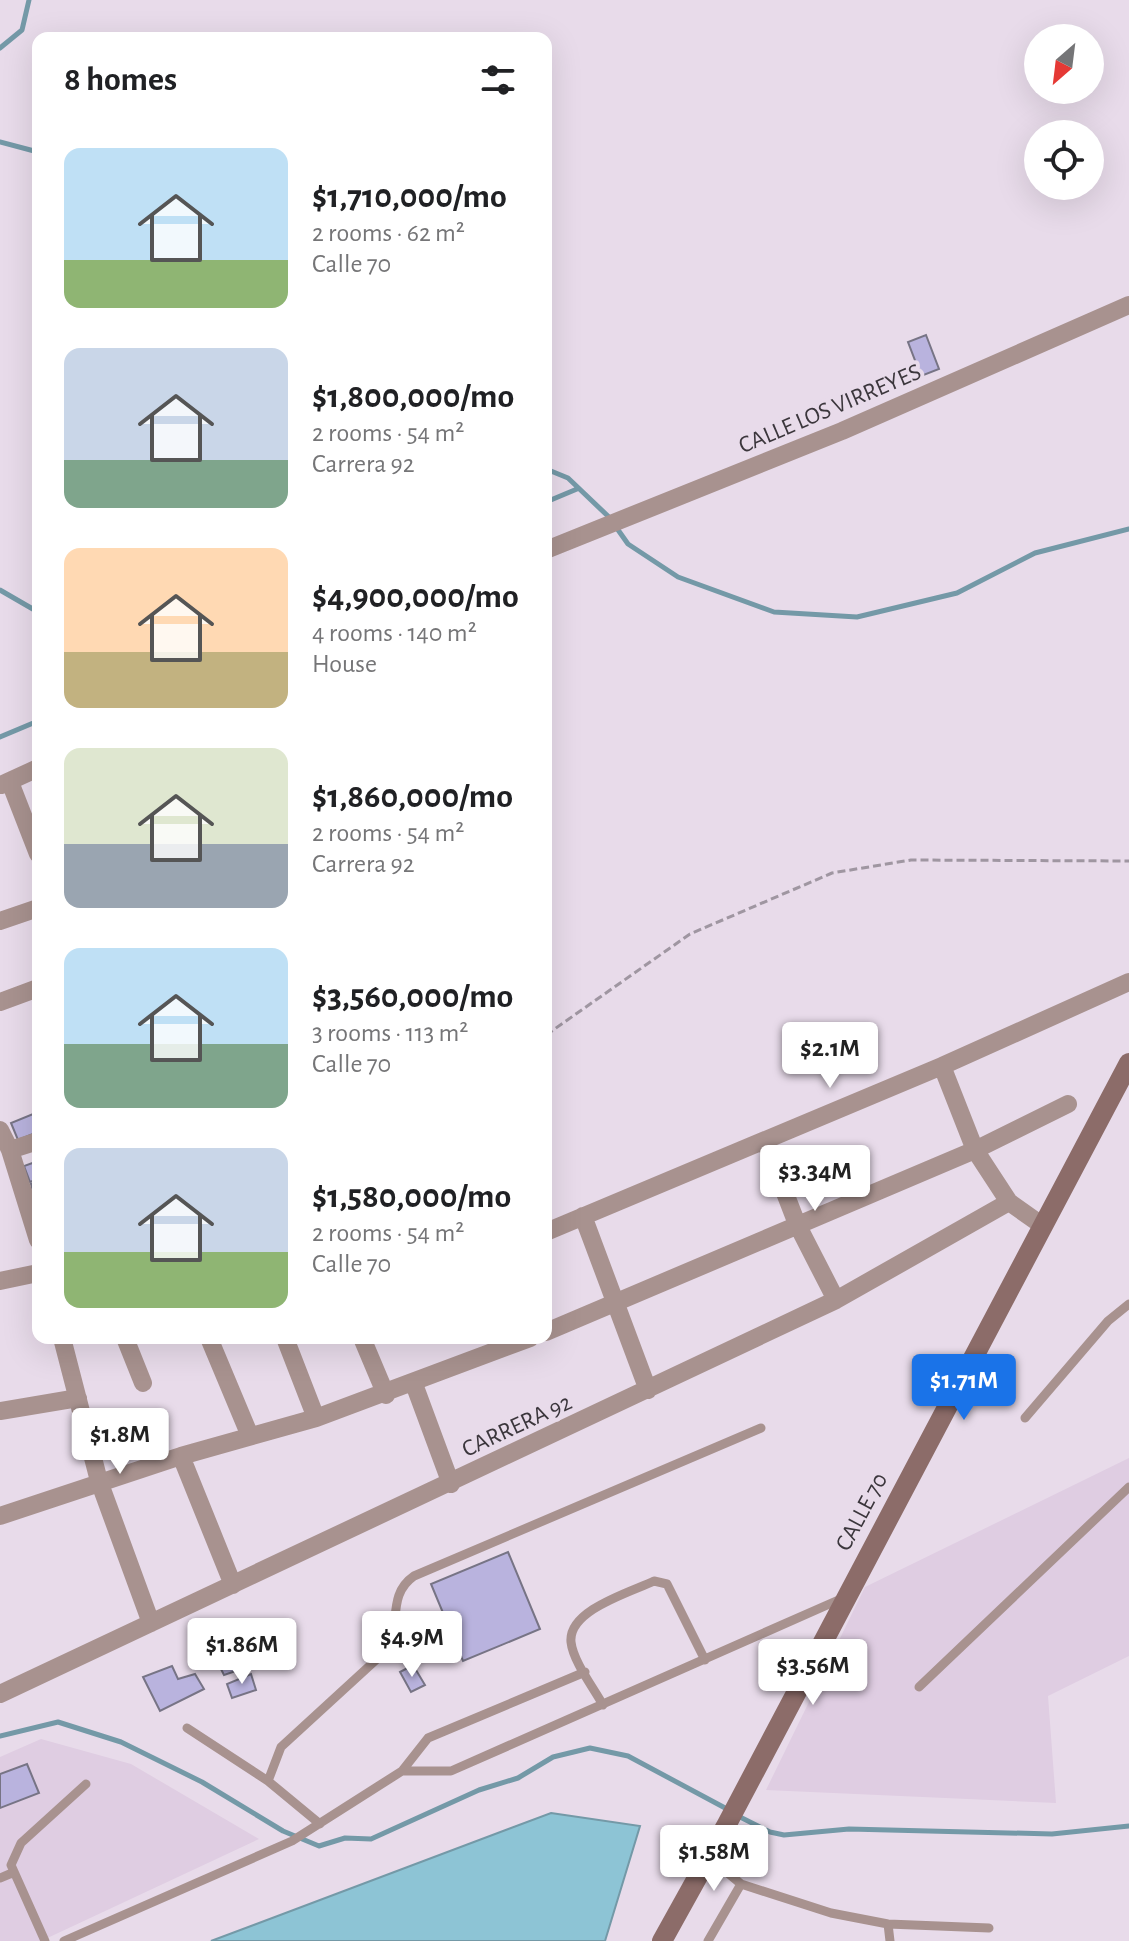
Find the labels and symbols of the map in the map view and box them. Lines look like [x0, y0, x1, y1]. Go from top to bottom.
north arrow [1024, 24, 1104, 104]
street label: CALLE LOS VIRREYES [735, 360, 925, 458]
pin: $2.1M [774, 1022, 886, 1090]
pin: $3.34M [750, 1145, 880, 1213]
pin: $1.71M [899, 1354, 1029, 1422]
street label: CARRERA 92 [458, 1390, 576, 1462]
pin: $1.8M [64, 1408, 176, 1476]
street label: CALLE 70 [832, 1469, 892, 1555]
pin: $4.9M [356, 1611, 468, 1679]
pin: $1.86M [177, 1618, 307, 1686]
pin: $3.56M [748, 1639, 878, 1707]
pin: $1.58M [649, 1825, 779, 1893]

